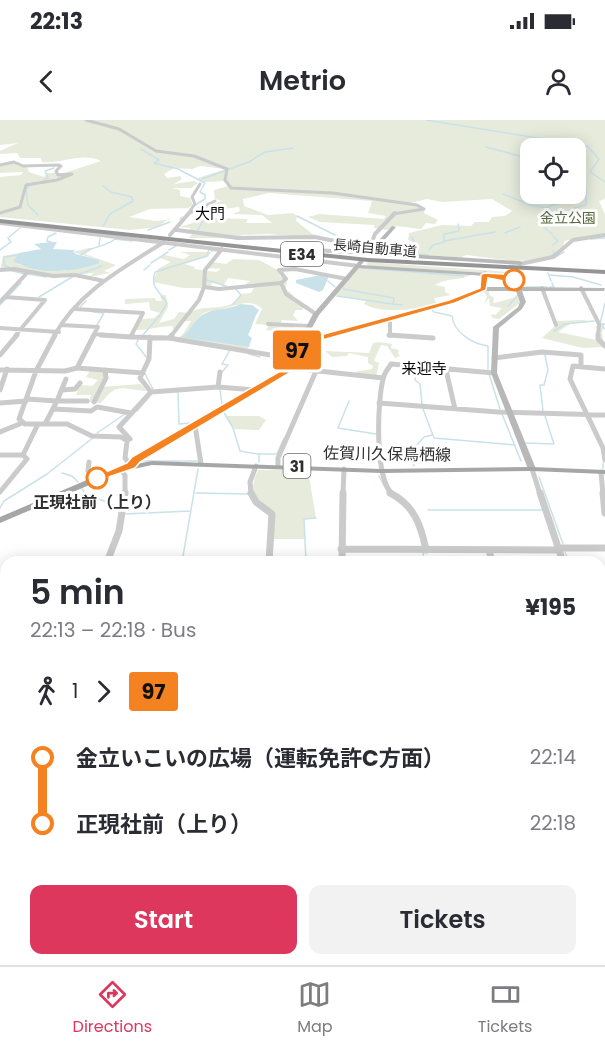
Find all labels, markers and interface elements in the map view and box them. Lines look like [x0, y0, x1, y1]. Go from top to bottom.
text: 22:13 [30, 6, 83, 37]
text: Metrio [259, 62, 346, 99]
icon: back [30, 65, 63, 98]
icon: person [542, 65, 575, 98]
map controls [520, 138, 586, 204]
button: locate [520, 138, 586, 204]
district label: 大門 [195, 203, 225, 224]
park label: 金立公園 [540, 208, 596, 228]
street label: 長崎自動車道 [332, 234, 418, 262]
road number: E34 [281, 242, 323, 266]
unlabelled marker [503, 269, 525, 291]
line badge: 97 [270, 330, 324, 370]
text: 97 [285, 336, 309, 365]
district label: 来迎寺 [401, 358, 447, 379]
street label: 佐賀川久保鳥栖線 [323, 441, 451, 467]
road number: 31 [284, 454, 310, 478]
marker: 正現社前（上り） [86, 467, 108, 489]
place label: 正現社前（上り） [33, 491, 161, 514]
text: 5 min [30, 569, 125, 616]
text: ¥195 [525, 592, 576, 623]
text: 22:13 – 22:18 · Bus [30, 616, 196, 644]
icon: walk [30, 675, 63, 708]
icon: forward [87, 675, 120, 708]
text: 1 [72, 677, 78, 705]
text: 97 [141, 677, 166, 706]
text: 金立いこいの広場（運転免許C方面） [76, 743, 445, 774]
text: 22:14 [530, 743, 576, 771]
text: 正現社前（上り） [76, 809, 252, 840]
text: 22:18 [530, 809, 576, 837]
button: Start [30, 885, 297, 954]
button: Tickets [309, 885, 576, 954]
tab: Directions [73, 978, 152, 1039]
tab: Map [297, 978, 333, 1039]
tab: Tickets [478, 978, 532, 1039]

